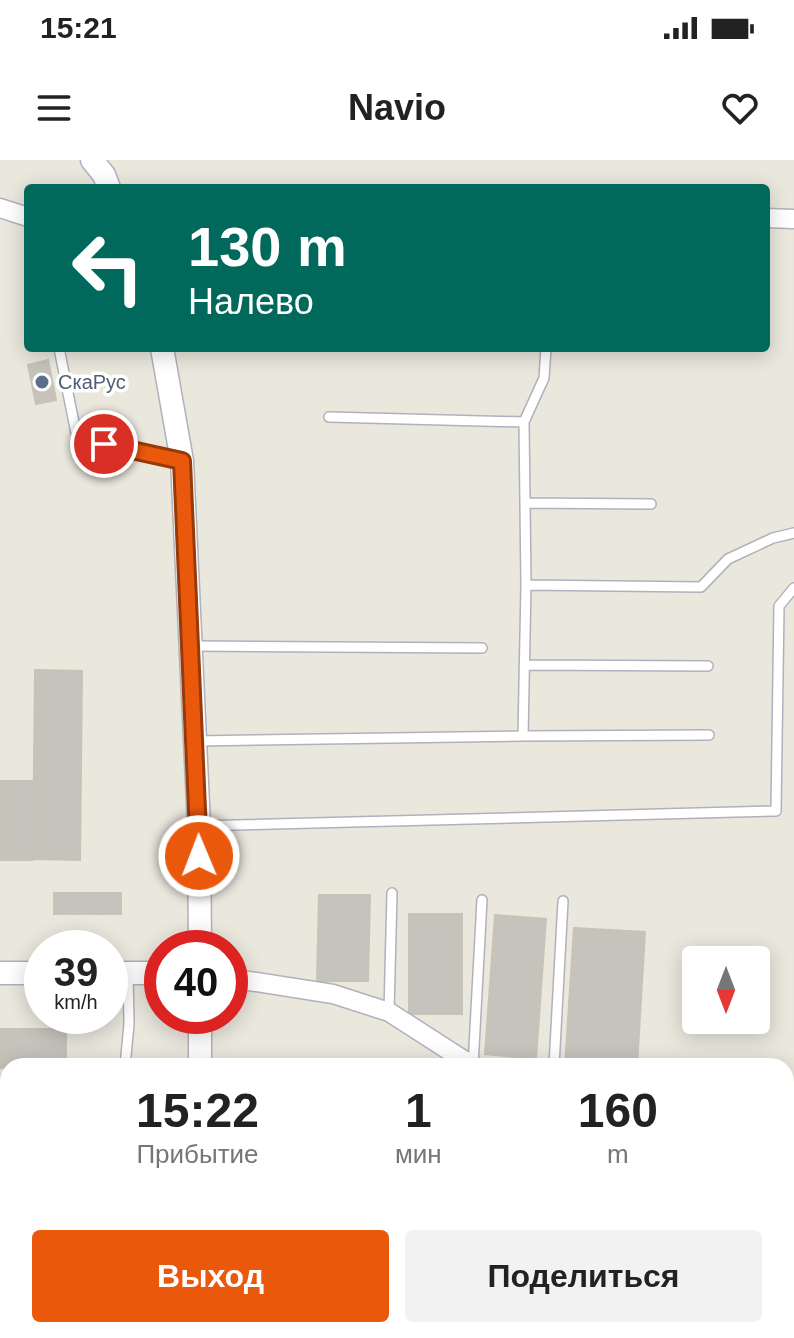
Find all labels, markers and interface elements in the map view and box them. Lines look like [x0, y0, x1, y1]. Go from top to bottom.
text: 15:21 [40, 11, 117, 44]
icon: menu [32, 86, 76, 130]
icon: heart [718, 86, 762, 130]
text: Navio [348, 87, 446, 128]
text: 130 m [188, 215, 347, 278]
icon: left [56, 216, 160, 320]
text: Налево [188, 281, 314, 322]
place label: СкаРус [58, 371, 126, 393]
marker: СкаРус [33, 373, 51, 391]
pin [70, 410, 138, 478]
icon: arrive [82, 422, 126, 466]
position arrow [157, 814, 241, 898]
speed limit sign: 40 [144, 930, 248, 1034]
north arrow [682, 946, 770, 1034]
map controls [682, 946, 770, 1034]
text: 39 [54, 950, 98, 994]
text: km/h [54, 991, 98, 1013]
text: 15:22 [136, 1084, 259, 1137]
text: 1 [405, 1084, 432, 1137]
text: 160 [578, 1084, 658, 1137]
text: Прибытие [136, 1139, 259, 1169]
text: мин [395, 1139, 442, 1169]
text: m [607, 1139, 629, 1169]
button: Выход [32, 1230, 389, 1322]
button: Поделиться [405, 1230, 762, 1322]

